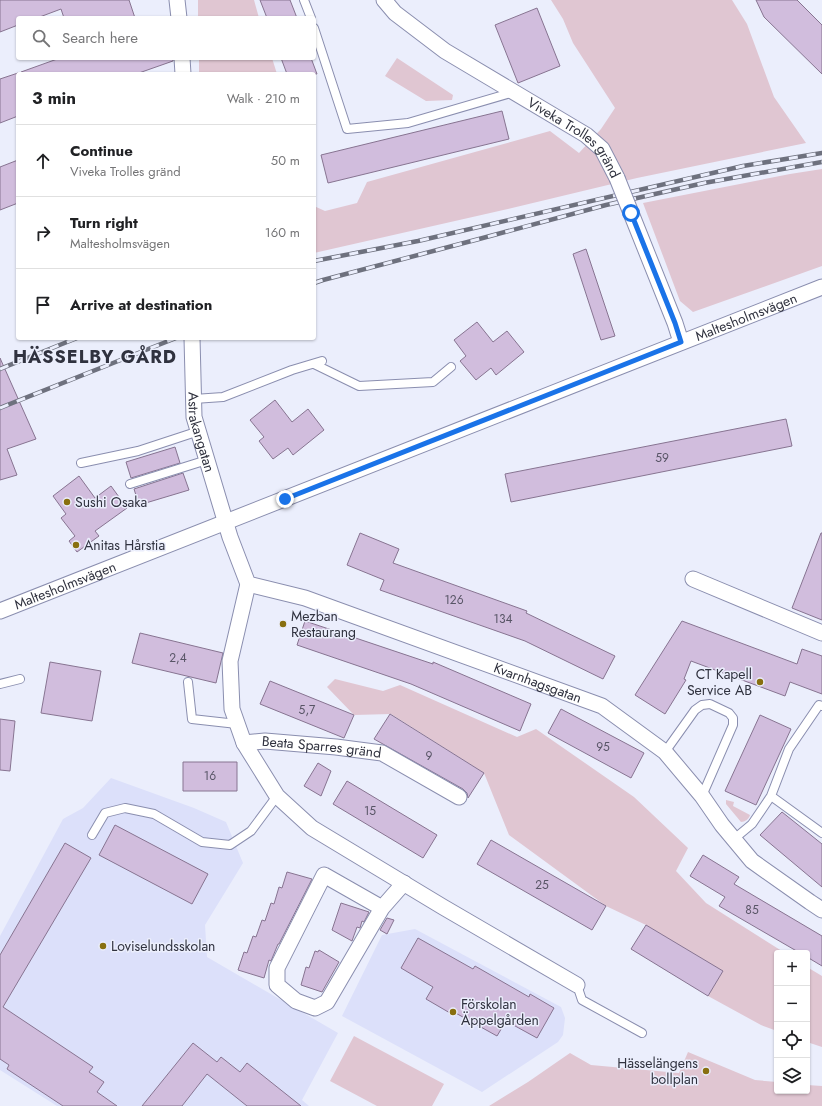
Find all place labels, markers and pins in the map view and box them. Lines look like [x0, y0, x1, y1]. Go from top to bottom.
place label: Sushi Osaka [75, 492, 147, 512]
marker: Sushi Osaka [62, 497, 72, 507]
place label: Anitas Hårstia [84, 535, 165, 555]
marker: Anitas Hårstia [71, 540, 81, 550]
place label: Mezban Restaurang [291, 606, 356, 642]
marker: Mezban Restaurang [278, 619, 288, 629]
place label: CT Kapell Service AB [687, 664, 752, 700]
marker: CT Kapell Service AB [755, 677, 765, 687]
place label: Loviselundsskolan [111, 936, 215, 956]
marker: Loviselundsskolan [98, 941, 108, 951]
place label: Förskolan Äppelgården [461, 994, 539, 1030]
marker: Förskolan Äppelgården [448, 1007, 458, 1017]
place label: Hässelängens bollplan [617, 1053, 698, 1089]
marker: Hässelängens bollplan [701, 1066, 711, 1076]

